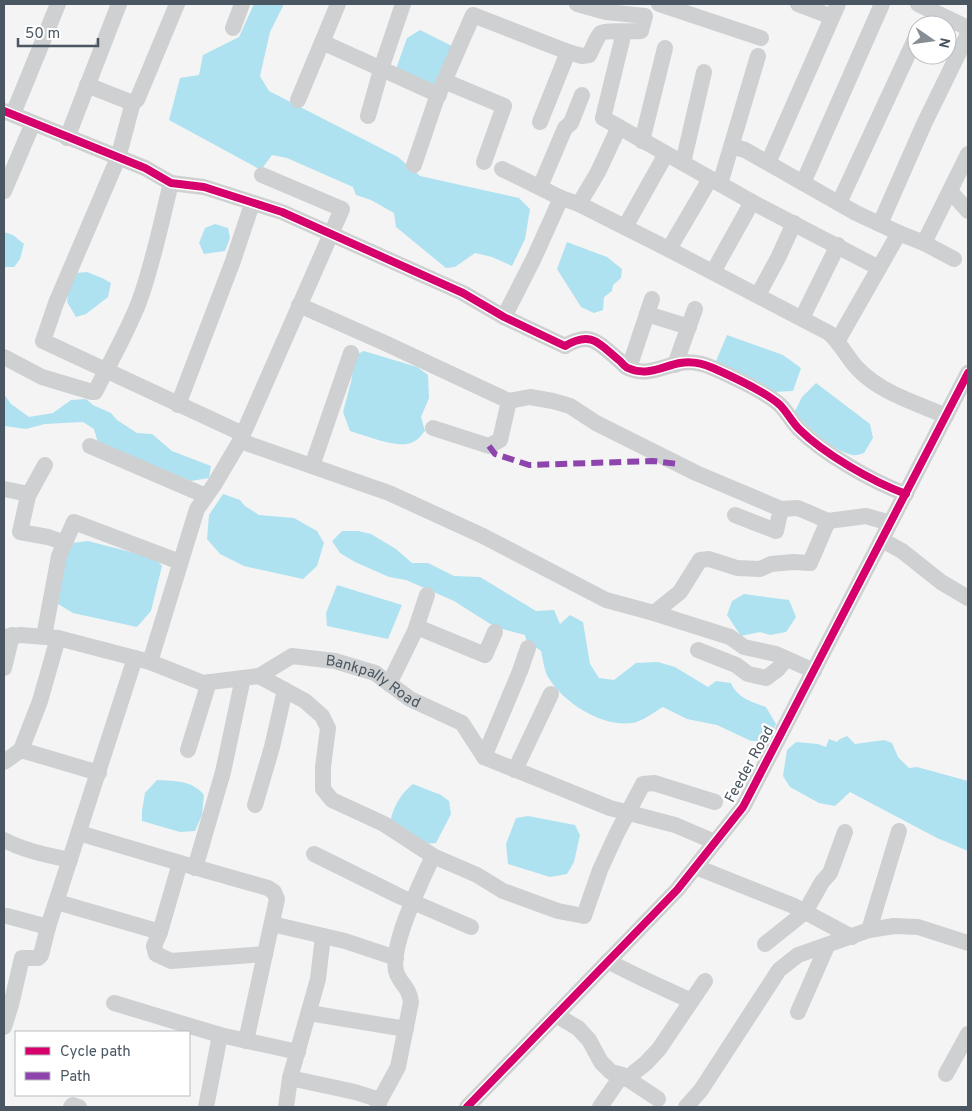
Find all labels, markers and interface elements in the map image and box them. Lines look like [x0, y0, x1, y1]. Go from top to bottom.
scale bar [18, 15, 98, 47]
north arrow [907, 15, 957, 65]
text: 50 m [25, 25, 60, 44]
text: N [934, 36, 953, 49]
street label: Bankpally Road [325, 652, 423, 713]
street label: Feeder Road [721, 723, 779, 806]
legend [15, 1031, 190, 1096]
text: Cycle path [60, 1043, 131, 1062]
text: Path [60, 1068, 91, 1087]

